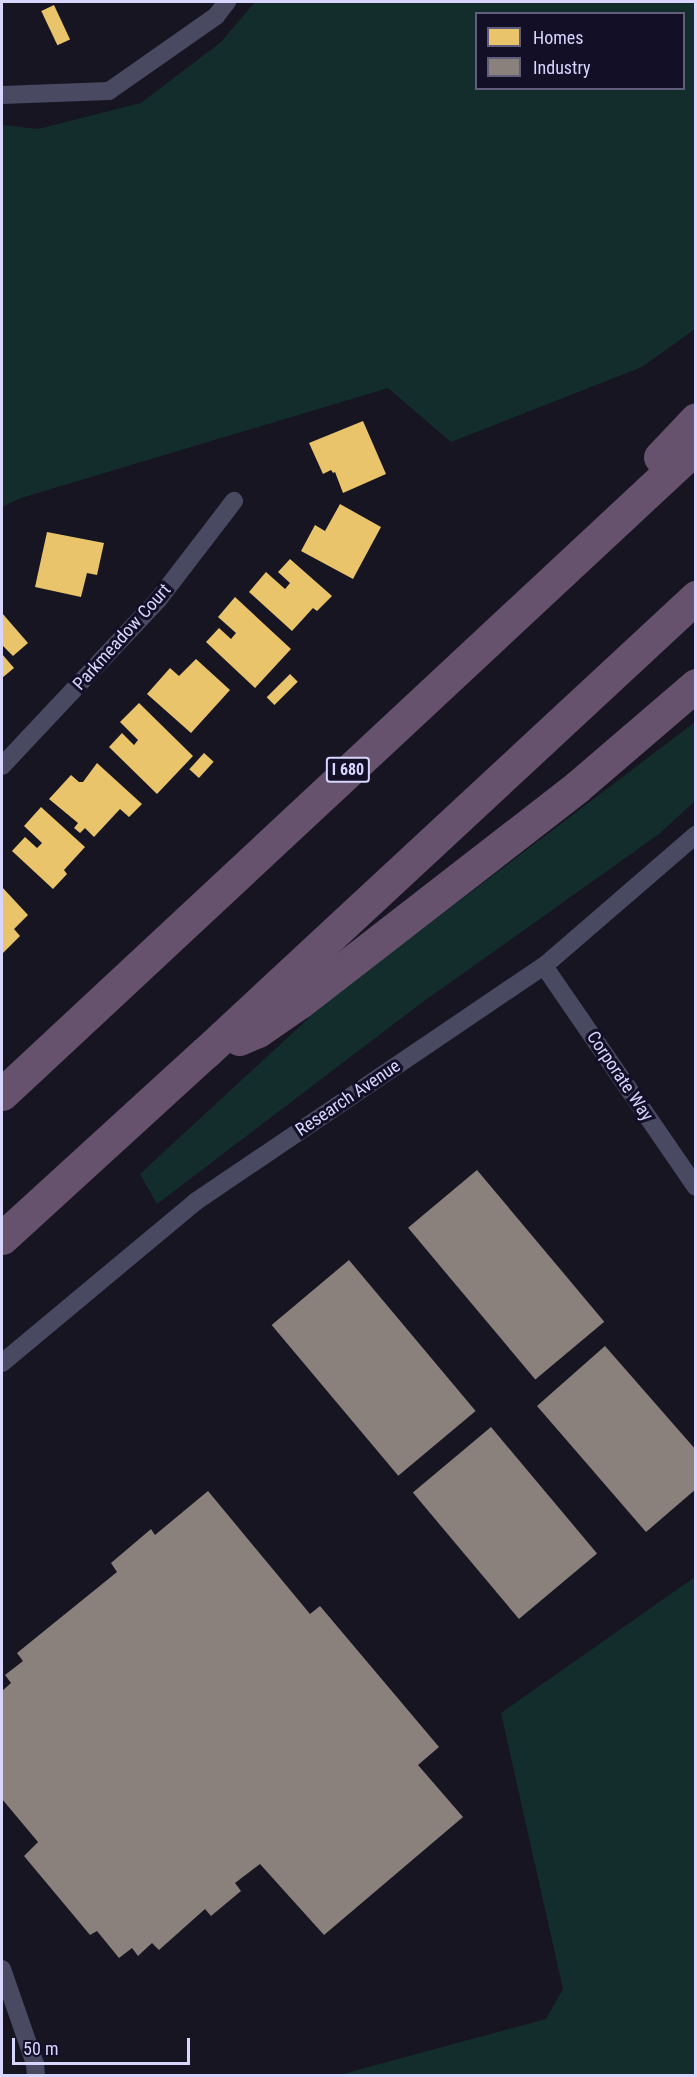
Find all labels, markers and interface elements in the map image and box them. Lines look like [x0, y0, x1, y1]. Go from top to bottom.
legend [475, 12, 685, 90]
text: Homes [533, 27, 583, 48]
text: Industry [533, 57, 591, 78]
street label: Parkmeadow Court [69, 579, 175, 695]
road number: I 680 [326, 757, 370, 783]
street label: Corporate Way [582, 1027, 658, 1125]
street label: Research Avenue [292, 1055, 404, 1141]
scale bar [15, 2026, 194, 2064]
text: 50 m [23, 2038, 58, 2059]

